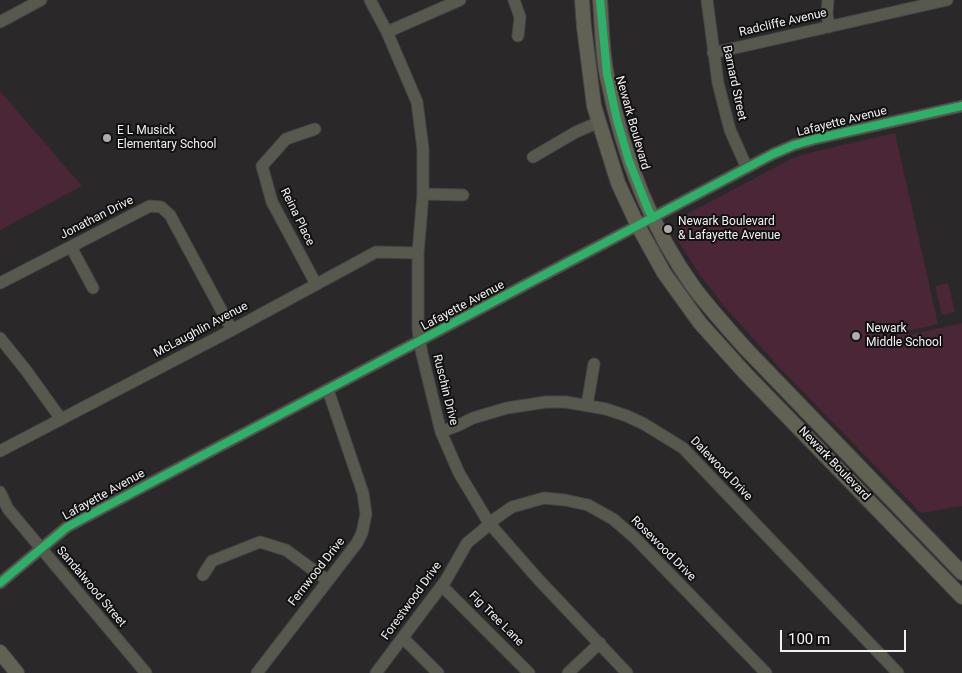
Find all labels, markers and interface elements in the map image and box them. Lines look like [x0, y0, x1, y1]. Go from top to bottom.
street label: Radcliffe Avenue [738, 6, 828, 40]
street label: Barnard Street [719, 44, 749, 122]
street label: Newark Boulevard [612, 75, 652, 171]
street label: Lafayette Avenue [796, 104, 888, 140]
place label: E L Musick Elementary School [117, 124, 217, 152]
marker: E L Musick Elementary School [101, 132, 113, 144]
street label: Reina Place [277, 186, 317, 248]
street label: Jonathan Drive [58, 193, 136, 243]
place label: Newark Boulevard & Lafayette Avenue [678, 215, 780, 243]
marker: Newark Boulevard & Lafayette Avenue [662, 223, 674, 235]
street label: Lafayette Avenue [419, 278, 507, 334]
street label: McLaughlin Avenue [152, 299, 250, 361]
place label: Newark Middle School [866, 322, 942, 350]
marker: Newark Middle School [850, 330, 862, 342]
street label: Ruschin Drive [429, 353, 461, 427]
street label: Newark Boulevard [795, 424, 873, 504]
street label: Dalewood Drive [687, 434, 755, 504]
street label: Lafayette Avenue [60, 466, 148, 524]
street label: Rosewood Drive [627, 513, 699, 585]
street label: Fernwood Drive [286, 535, 348, 609]
street label: Sandalwood Street [53, 544, 129, 630]
street label: Forestwood Drive [379, 559, 445, 643]
street label: Fig Tree Lane [466, 589, 526, 649]
scale bar [782, 620, 908, 652]
text: 100 m [788, 630, 830, 648]

